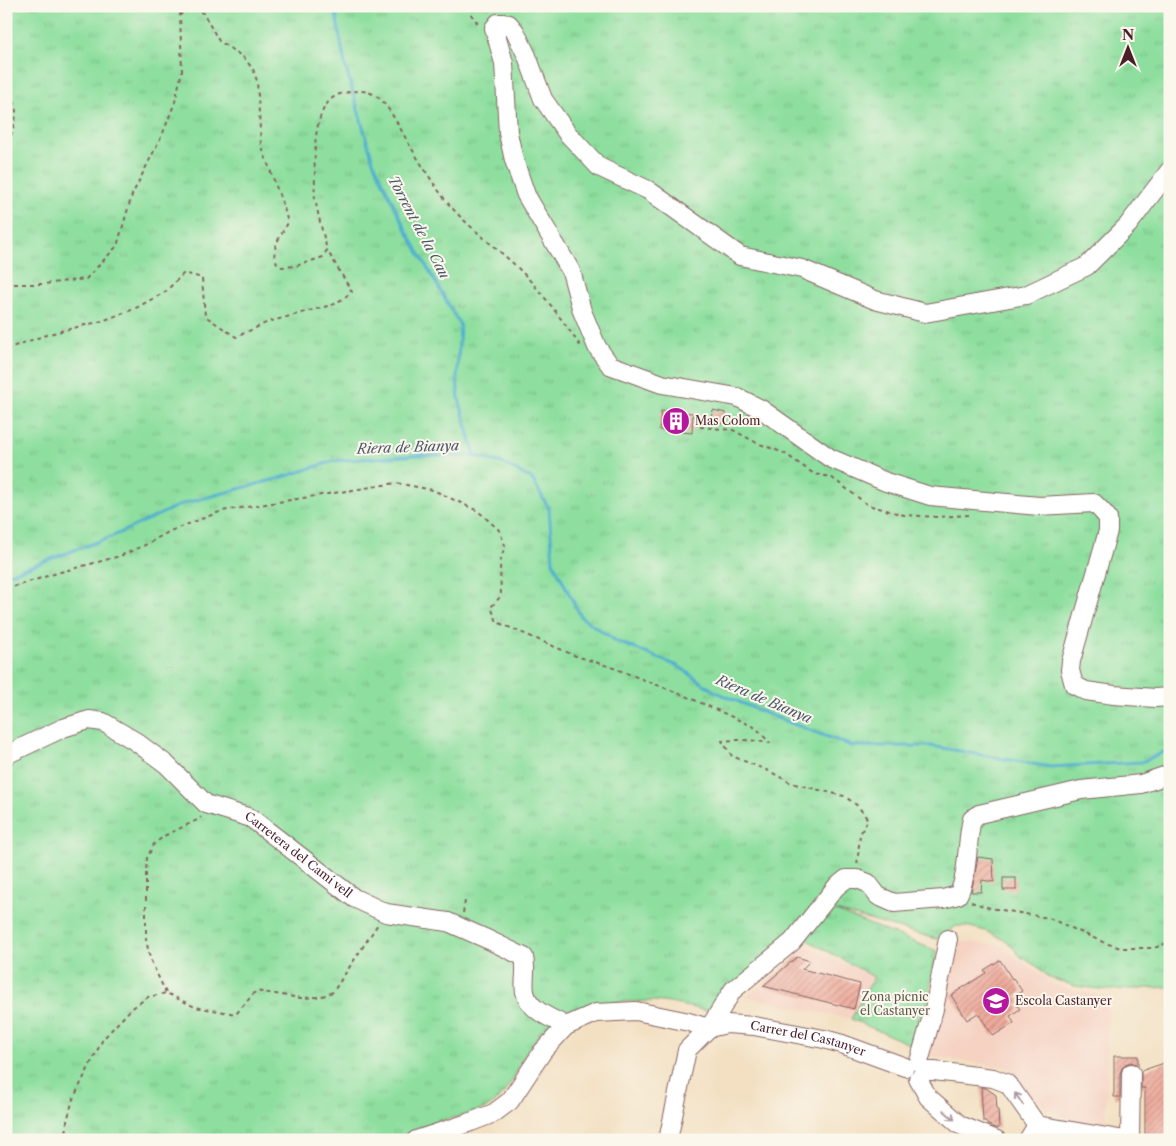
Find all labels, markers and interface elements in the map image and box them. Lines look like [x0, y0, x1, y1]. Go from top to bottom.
north arrow [1104, 22, 1154, 72]
text: N [1122, 26, 1134, 44]
water label: Torrent de la Cau [384, 172, 454, 282]
building icon: Mas Colom [661, 406, 691, 436]
place label: Mas Colom [695, 413, 760, 428]
water label: Riera de Bianya [356, 436, 460, 458]
water label: Riera de Bianya [712, 670, 815, 728]
street label: Carretera del Camí vell [243, 809, 356, 901]
school or university icon: Escola Castanyer [981, 986, 1011, 1016]
park label: Zona pícnic el Castanyer [860, 989, 930, 1018]
place label: Escola Castanyer [1015, 993, 1112, 1008]
street label: Carrer del Castanyer [749, 1018, 868, 1059]
one-way arrow [1014, 1092, 1024, 1106]
one-way arrow [942, 1110, 955, 1121]

